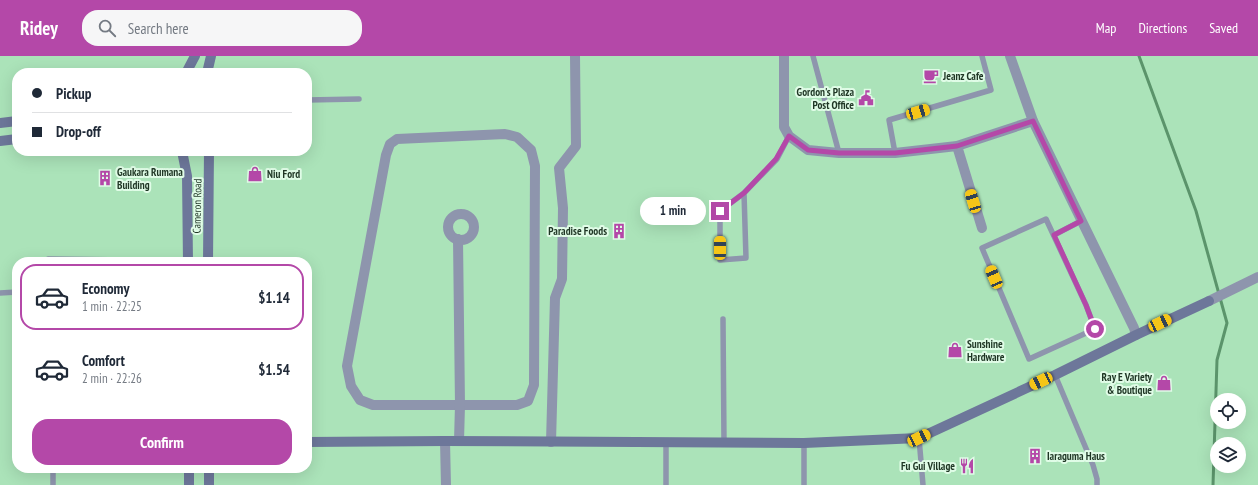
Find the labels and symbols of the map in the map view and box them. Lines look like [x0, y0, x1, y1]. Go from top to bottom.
cafe icon: Jeanz Cafe [922, 67, 940, 85]
place label: Jeanz Cafe [942, 69, 984, 83]
place label: Gordon's Plaza Post Office [797, 85, 854, 112]
public building icon: Gordon's Plaza Post Office [857, 89, 875, 107]
car [905, 103, 931, 121]
place label: Gaukara Rumana Building [117, 165, 183, 192]
shop icon: Niu Ford [246, 165, 264, 183]
place label: Niu Ford [267, 167, 300, 181]
building icon: Gaukara Rumana Building [96, 169, 114, 187]
street label: Cameron Road [190, 178, 204, 233]
car [964, 188, 982, 214]
callout: 1 min [640, 197, 706, 225]
route end [711, 202, 729, 220]
building icon: Paradise Foods [610, 222, 628, 240]
place label: Paradise Foods [548, 224, 607, 238]
car [714, 236, 726, 260]
car [984, 264, 1004, 290]
car [1147, 312, 1173, 334]
route start [1086, 320, 1104, 338]
place label: Sunshine Hardware [967, 337, 1005, 364]
shop icon: Sunshine Hardware [946, 341, 964, 359]
car [1028, 370, 1054, 392]
place label: Ray E Variety & Boutique [1102, 370, 1153, 397]
shop icon: Ray E Variety & Boutique [1155, 374, 1173, 392]
car [906, 427, 932, 449]
building icon: Iaraguma Haus [1026, 447, 1044, 465]
place label: Iaraguma Haus [1047, 449, 1105, 463]
restaurant icon: Fu Gui Village [958, 457, 976, 475]
place label: Fu Gui Village [901, 459, 955, 473]

